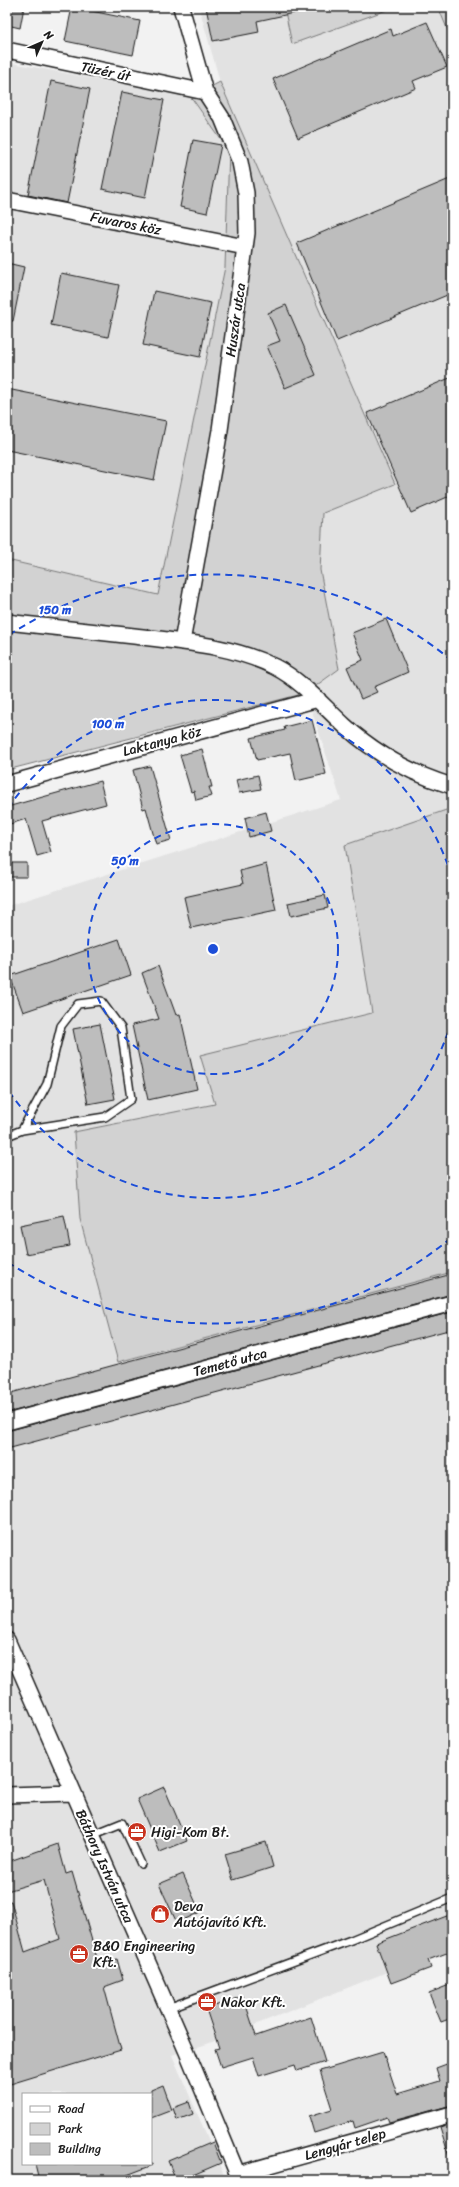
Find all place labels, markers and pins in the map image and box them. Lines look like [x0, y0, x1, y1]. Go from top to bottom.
centre of rings [206, 942, 220, 956]
place label: Higi-Kom Bt. [151, 1820, 230, 1845]
office icon: Higi-Kom Bt. [126, 1821, 148, 1843]
place label: Deva Autójavító Kft. [173, 1894, 267, 1935]
shop icon: Deva Autójavító Kft. [149, 1903, 171, 1925]
place label: B&O Engineering Kft. [93, 1934, 195, 1975]
office icon: B&O Engineering Kft. [68, 1943, 90, 1965]
place label: Nakor Kft. [221, 1990, 286, 2015]
office icon: Nakor Kft. [196, 1991, 218, 2013]

